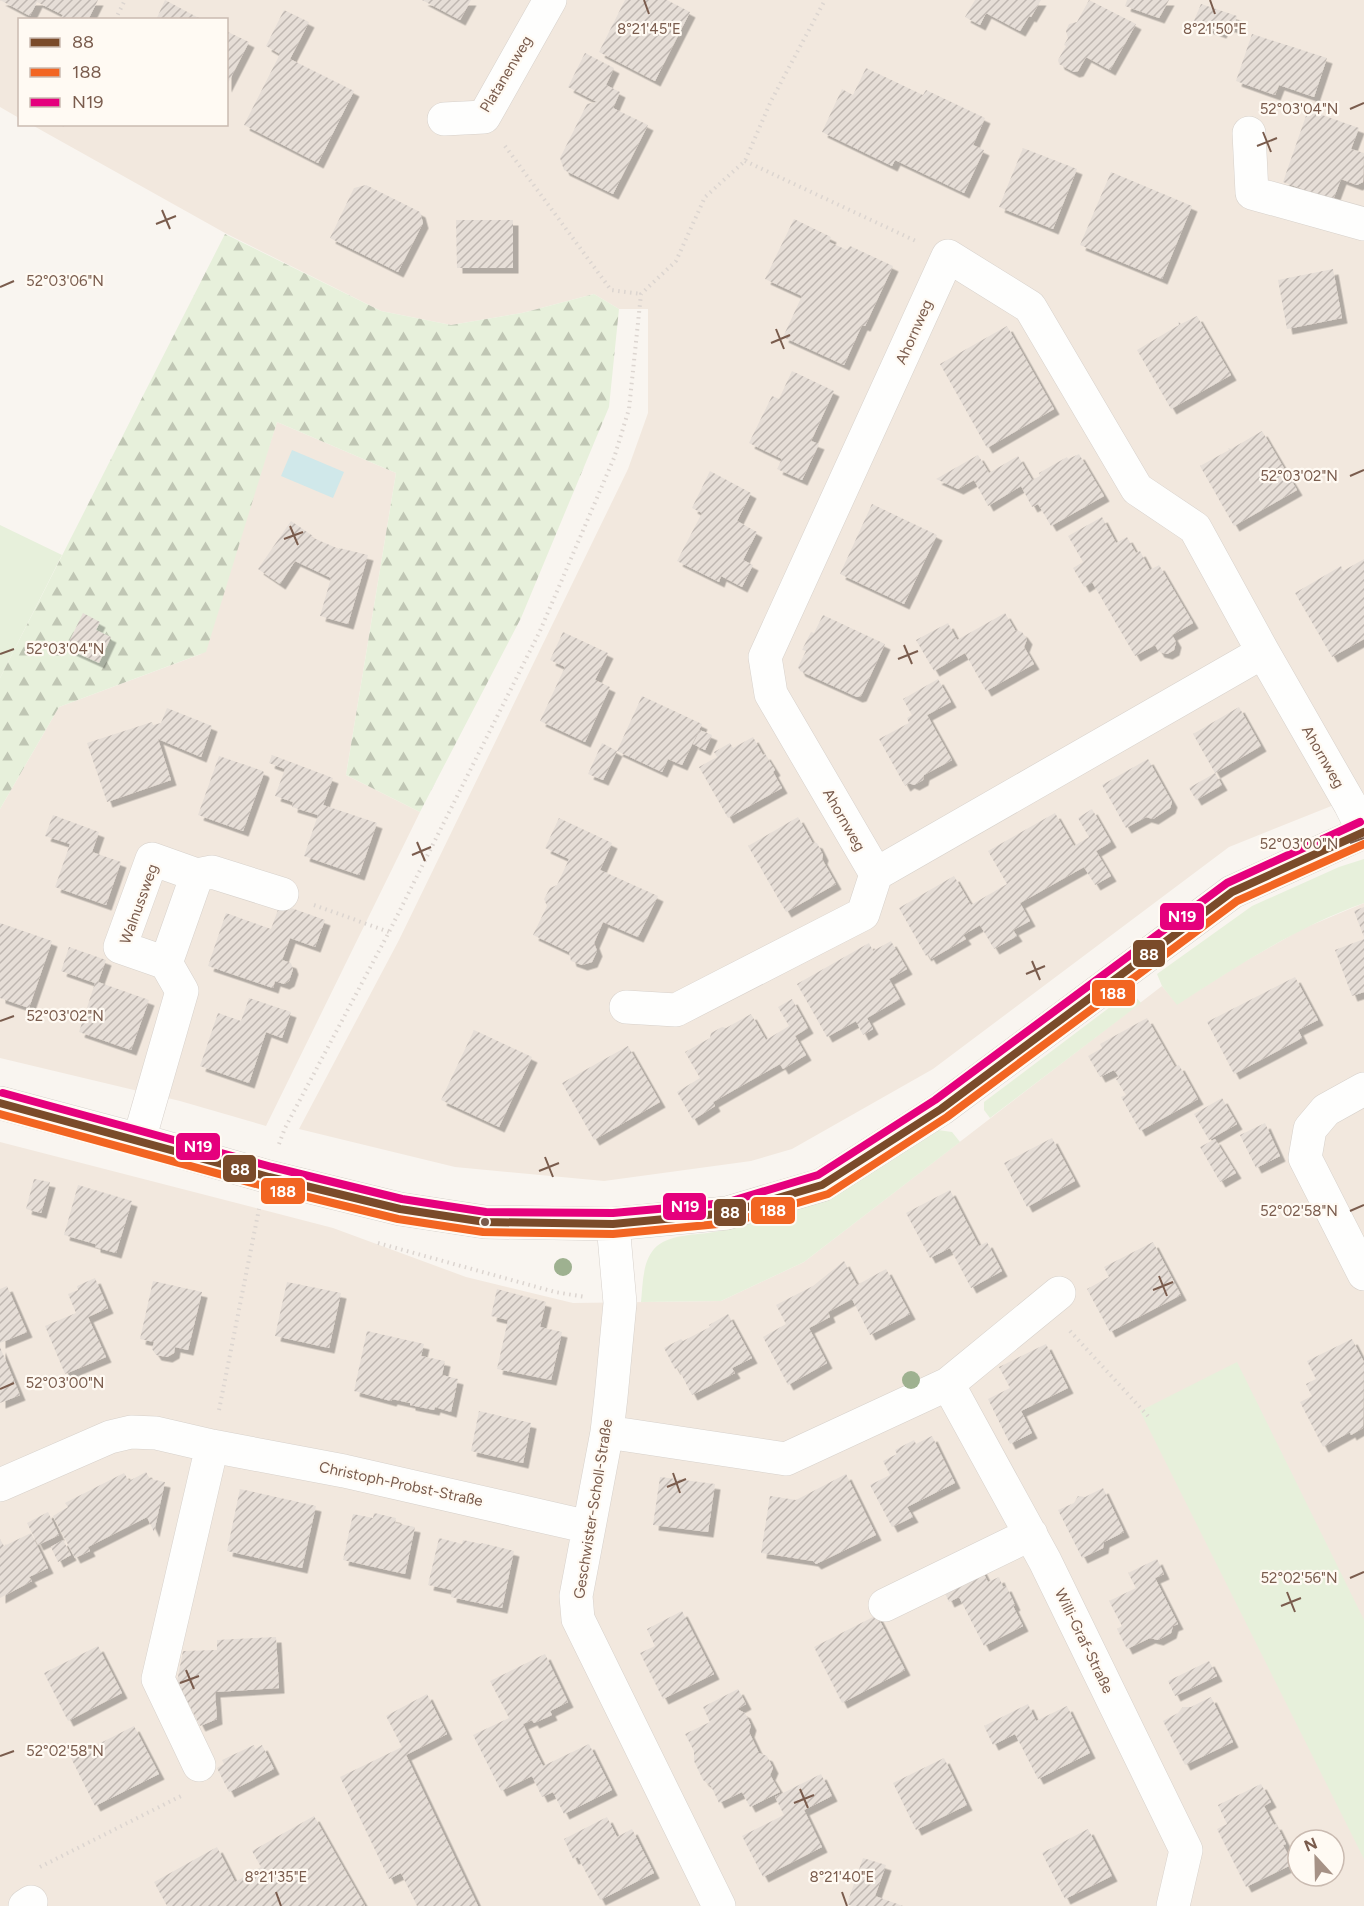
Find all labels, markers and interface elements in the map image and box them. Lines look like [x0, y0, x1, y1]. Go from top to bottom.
legend [18, 18, 228, 126]
text: 8°21'45"E [617, 20, 681, 38]
text: 8°21'50"E [1183, 20, 1247, 38]
text: 88 [72, 31, 94, 53]
street label: Platanenweg [476, 32, 536, 116]
text: 188 [72, 61, 102, 83]
text: N19 [72, 91, 104, 113]
text: 52°03'04"N [1260, 100, 1338, 118]
text: 52°03'06"N [26, 272, 104, 290]
street label: Ahornweg [892, 297, 936, 367]
text: 52°03'02"N [1260, 467, 1338, 485]
text: 52°03'04"N [26, 640, 104, 658]
street label: Ahornweg [1298, 723, 1348, 791]
street label: Ahornweg [819, 786, 869, 854]
text: 52°03'00"N [1260, 835, 1338, 853]
street label: Walnussweg [116, 861, 162, 947]
line badge: N19 [1159, 902, 1205, 931]
text: N19 [1168, 907, 1196, 926]
line badge: 88 [1132, 939, 1166, 968]
text: 88 [1139, 945, 1159, 964]
line badge: 188 [1091, 979, 1136, 1007]
text: 188 [1100, 984, 1126, 1003]
text: 52°03'02"N [26, 1007, 104, 1025]
line badge: N19 [175, 1132, 221, 1161]
text: N19 [184, 1137, 212, 1156]
line badge: 88 [222, 1154, 257, 1183]
text: 88 [230, 1160, 250, 1179]
line badge: 188 [260, 1177, 306, 1205]
text: 188 [270, 1182, 296, 1201]
line badge: N19 [662, 1192, 707, 1221]
line badge: 188 [750, 1196, 796, 1225]
text: N19 [671, 1197, 699, 1216]
line badge: 88 [713, 1198, 747, 1227]
text: 188 [760, 1201, 786, 1220]
text: 52°02'58"N [1260, 1202, 1338, 1220]
text: 88 [720, 1203, 740, 1222]
unlabelled marker [479, 1216, 491, 1228]
text: 52°03'00"N [26, 1374, 104, 1392]
street label: Geschwister-Scholl-Straße [570, 1418, 616, 1600]
street label: Christoph-Probst-Straße [317, 1458, 485, 1510]
text: 52°02'56"N [1260, 1569, 1338, 1587]
street label: Willi-Graf-Straße [1051, 1586, 1117, 1696]
text: 52°02'58"N [26, 1742, 104, 1760]
north arrow [1286, 1828, 1346, 1888]
text: N [1301, 1833, 1320, 1856]
text: 8°21'35"E [245, 1868, 307, 1886]
text: 8°21'40"E [810, 1868, 874, 1886]

